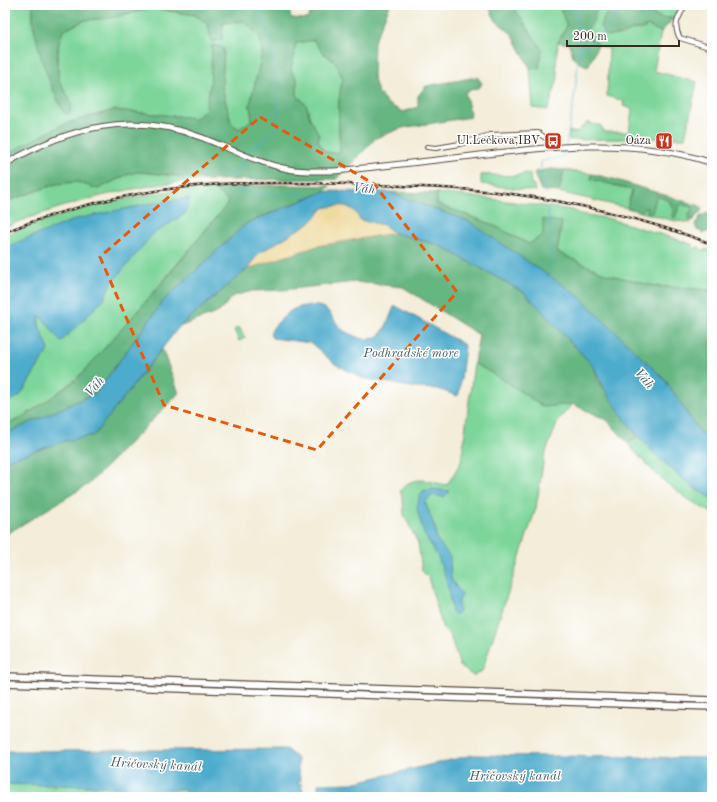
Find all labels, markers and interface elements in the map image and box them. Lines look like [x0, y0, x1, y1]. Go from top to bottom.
scale bar [567, 22, 679, 48]
text: 200 m [573, 31, 607, 43]
bus stop icon: Ul.Lečkova,IBV [543, 131, 563, 151]
restaurant icon: Oáza [654, 131, 674, 151]
place label: Ul.Lečkova,IBV [456, 135, 540, 147]
place label: Oáza [625, 135, 651, 147]
water label: Váh [352, 181, 376, 197]
water label: Podhradské more [362, 347, 459, 360]
water label: Váh [632, 366, 656, 392]
water label: Váh [83, 374, 107, 400]
water label: Hričovský kanál [109, 756, 202, 774]
water label: Hričovský kanál [468, 770, 561, 783]

